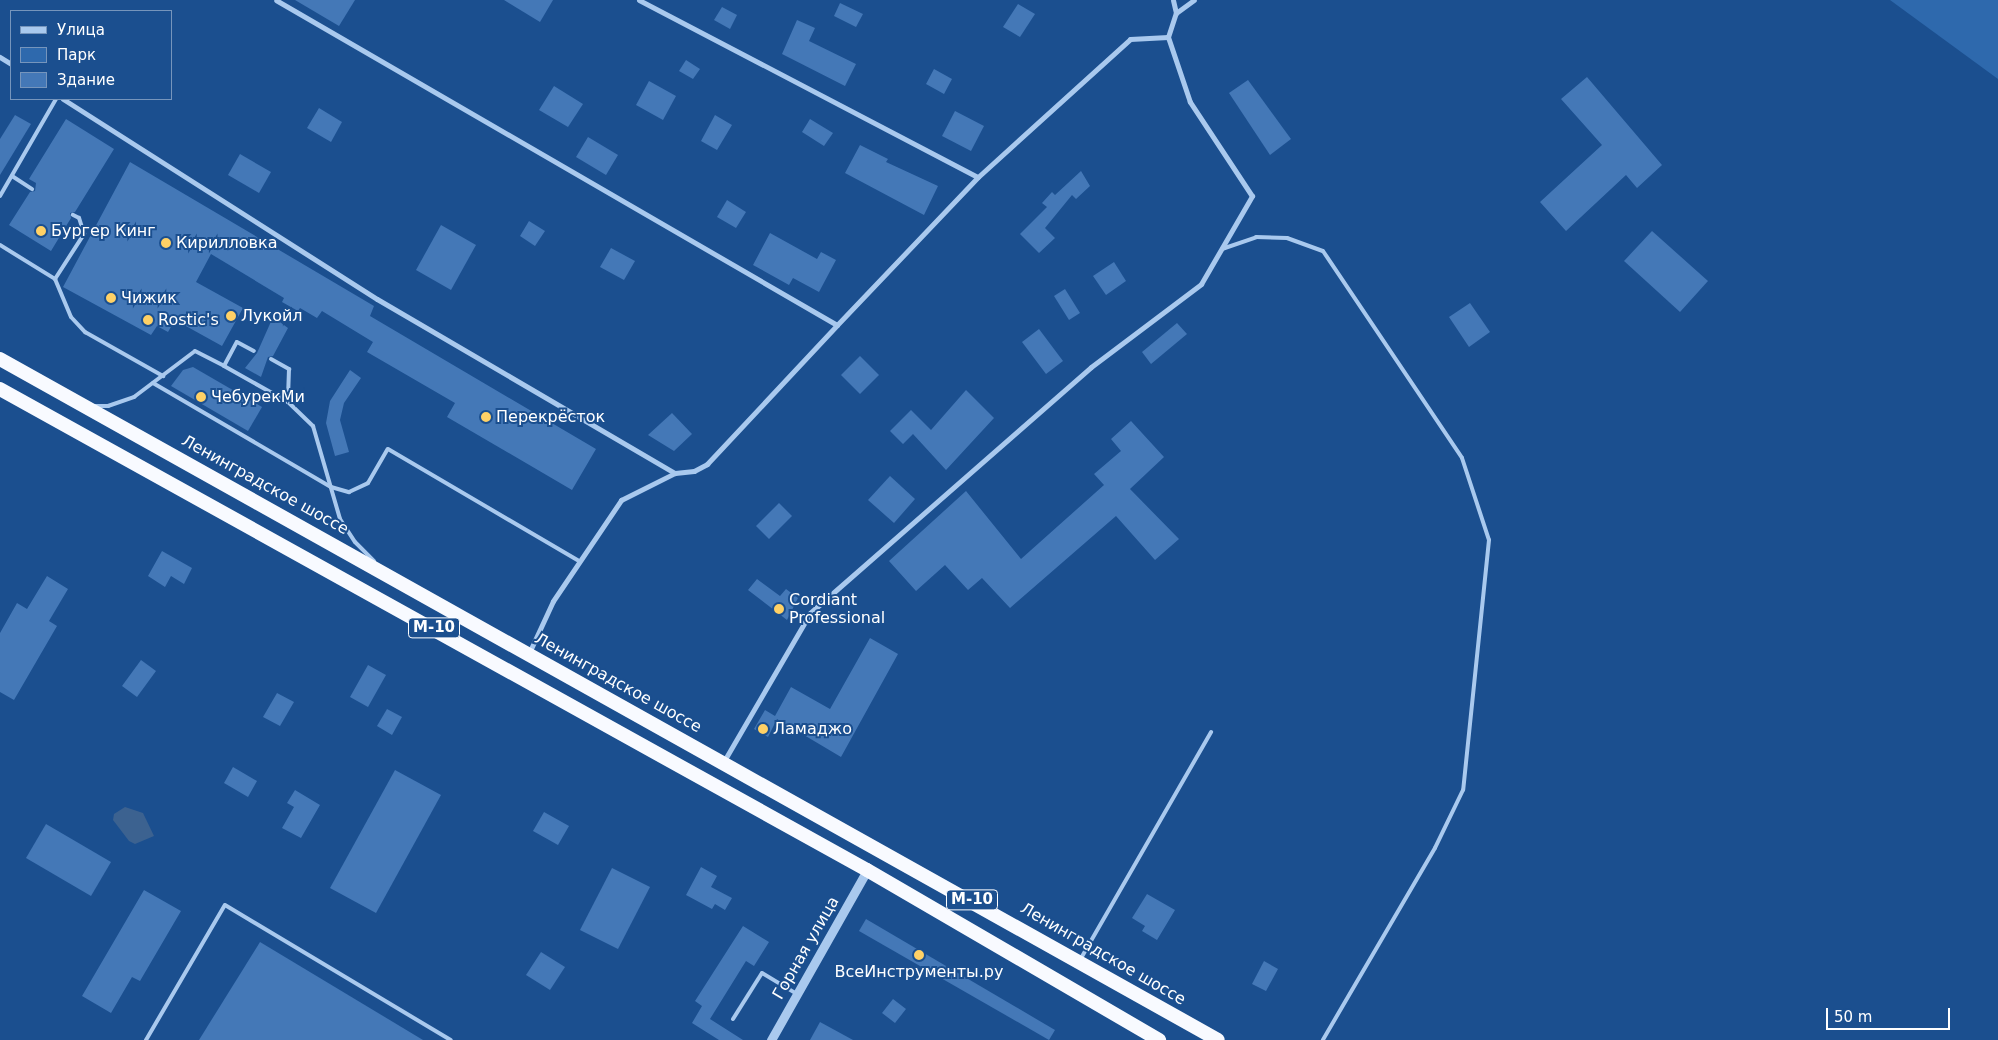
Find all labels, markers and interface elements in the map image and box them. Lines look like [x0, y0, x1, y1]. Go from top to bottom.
legend [10, 10, 172, 100]
text: Улица [57, 21, 105, 39]
text: Парк [57, 46, 96, 64]
text: Здание [57, 71, 115, 89]
place label: Бургер Кинг [51, 221, 156, 241]
marker: Бургер Кинг [35, 225, 47, 237]
place label: Кирилловка [176, 233, 277, 253]
marker: Кирилловка [160, 237, 172, 249]
place label: Чижик [121, 288, 177, 308]
marker: Чижик [105, 292, 117, 304]
place label: Лукойл [241, 306, 303, 326]
place label: Rostic's [158, 310, 219, 330]
marker: Лукойл [225, 310, 237, 322]
marker: Rostic's [142, 314, 154, 326]
place label: ЧебурекМи [211, 387, 305, 407]
marker: ЧебурекМи [195, 391, 207, 403]
place label: Перекрёсток [496, 407, 605, 427]
marker: Перекрёсток [480, 411, 492, 423]
street label: Ленинградское шоссе [178, 431, 352, 539]
place label: Cordiant Professional [789, 590, 885, 628]
marker: Cordiant Professional [773, 603, 785, 615]
road number: М-10 [408, 616, 460, 640]
street label: Ленинградское шоссе [531, 629, 705, 737]
place label: Ламаджо [773, 719, 852, 739]
marker: Ламаджо [757, 723, 769, 735]
road number: М-10 [946, 888, 998, 912]
street label: Горная улица [769, 893, 843, 1003]
street label: Ленинградское шоссе [1017, 899, 1189, 1009]
marker: ВсеИнструменты.ру [913, 949, 925, 961]
place label: ВсеИнструменты.ру [835, 962, 1003, 982]
scale bar [1828, 998, 1952, 1030]
text: 50 m [1834, 1008, 1872, 1026]

